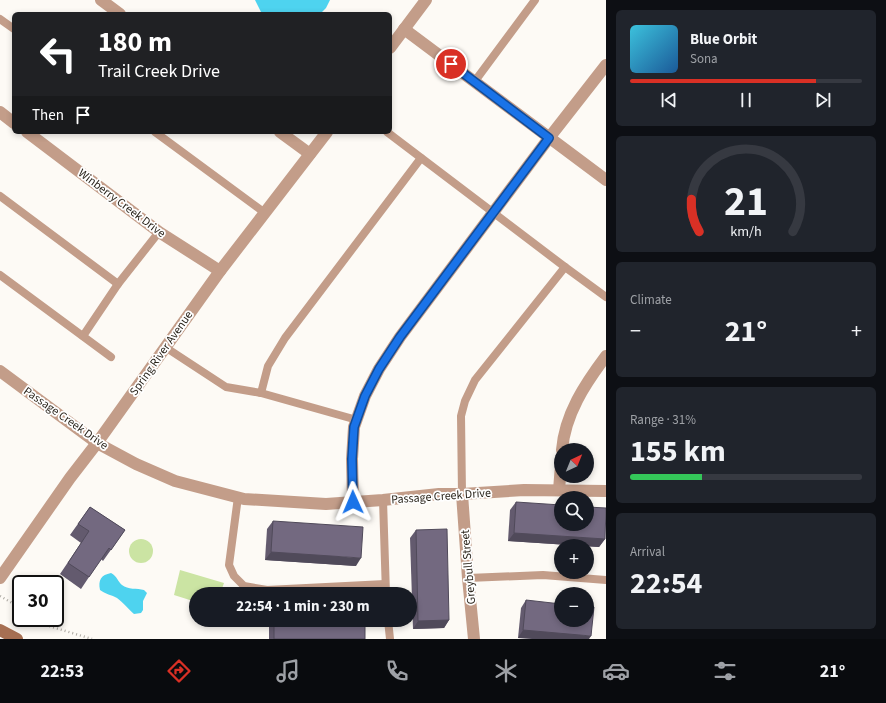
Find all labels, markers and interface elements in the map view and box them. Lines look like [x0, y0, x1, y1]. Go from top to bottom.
text: 180 m [98, 22, 172, 62]
icon: left [32, 28, 84, 80]
text: Blue Orbit [690, 29, 757, 50]
pin [434, 47, 468, 81]
text: Sona [690, 50, 718, 68]
icon: arrive [440, 53, 462, 75]
text: Trail Creek Drive [98, 59, 220, 84]
icon: previous [658, 89, 680, 111]
icon: pause [735, 89, 757, 111]
icon: next [812, 89, 834, 111]
icon: arrive [72, 104, 94, 126]
text: Then [32, 105, 64, 126]
street label: Winberry Creek Drive [75, 165, 169, 242]
text: 21 [724, 171, 768, 231]
text: km/h [730, 220, 762, 241]
text: Climate [630, 291, 672, 309]
street label: Spring River Avenue [126, 307, 197, 399]
text: 21° [725, 310, 767, 353]
text: − [630, 315, 641, 347]
text: + [851, 315, 862, 347]
street label: Passage Creek Drive [20, 383, 112, 454]
text: Range · 31% [630, 411, 696, 429]
text: 155 km [630, 430, 726, 473]
north arrow [554, 443, 594, 483]
map controls [554, 443, 594, 627]
position arrow [332, 481, 374, 523]
street label: Passage Creek Drive [391, 485, 491, 508]
button: search [554, 491, 594, 531]
street label: Greybull Street [457, 529, 480, 605]
button: + [554, 539, 594, 579]
text: Arrival [630, 543, 665, 561]
text: 22:54 [630, 562, 702, 605]
speed limit sign: 30 [12, 575, 64, 627]
button: − [554, 587, 594, 627]
text: 22:54 · 1 min · 230 m [236, 596, 370, 617]
icon: directions [165, 657, 193, 685]
icon: music [274, 657, 302, 685]
icon: phone [383, 657, 411, 685]
icon: climate [492, 657, 520, 685]
icon: car [602, 657, 630, 685]
icon: filters [711, 657, 739, 685]
text: 22:53 [41, 659, 84, 684]
text: 21° [820, 659, 845, 684]

